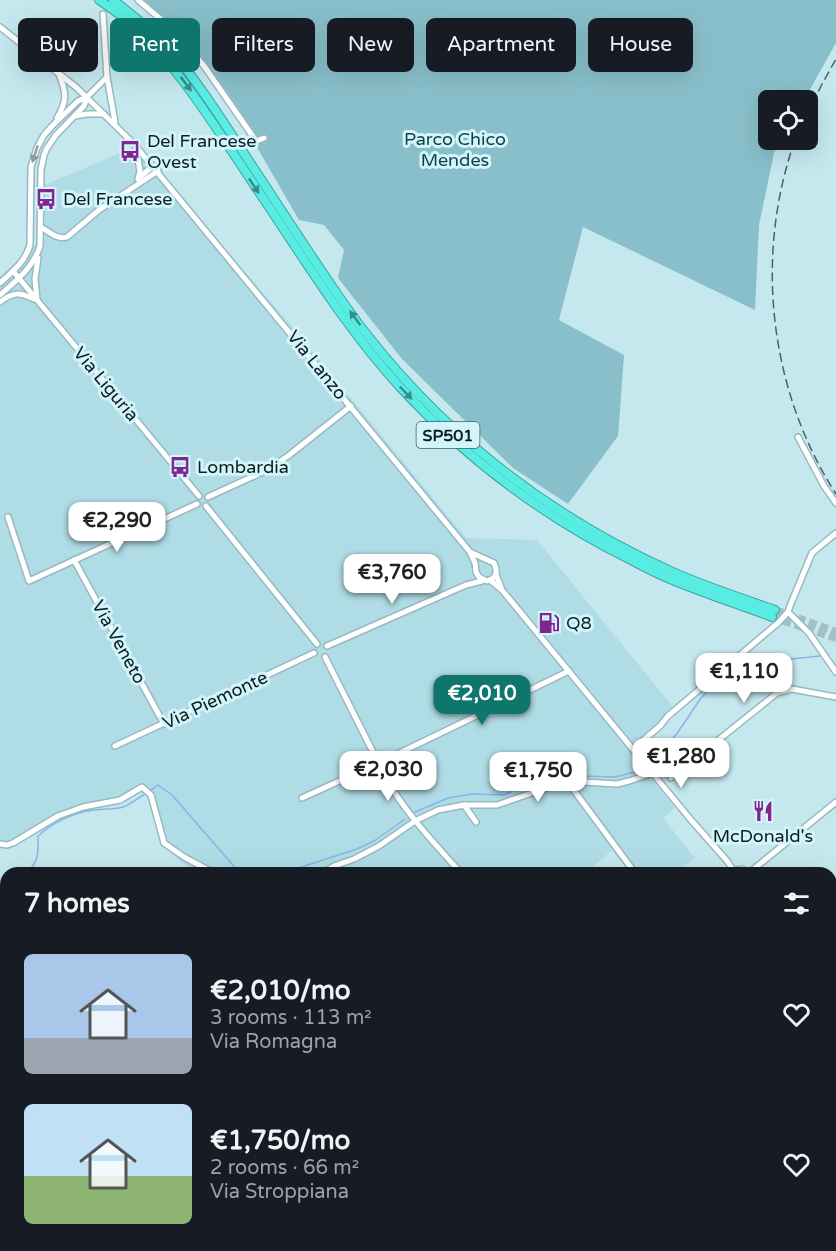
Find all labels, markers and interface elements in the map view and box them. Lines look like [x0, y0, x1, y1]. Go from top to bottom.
chip: Buy [18, 18, 98, 72]
chip: Rent [110, 18, 200, 72]
chip: Filters [212, 18, 315, 72]
chip: New [327, 18, 414, 72]
chip: Apartment [426, 18, 576, 72]
chip: House [588, 18, 693, 72]
one-way arrow [180, 76, 192, 92]
map controls [758, 90, 818, 150]
button: locate [758, 90, 818, 150]
park label: Parco Chico Mendes [404, 128, 506, 171]
place label: Del Francese Ovest [147, 130, 257, 173]
bus stop icon: Del Francese Ovest [118, 139, 142, 163]
one-way arrow [30, 146, 39, 164]
one-way arrow [248, 177, 260, 193]
bus stop icon: Del Francese [34, 187, 58, 211]
place label: Del Francese [63, 188, 173, 210]
one-way arrow [349, 310, 361, 326]
street label: Via Lanzo [282, 326, 352, 404]
street label: Via Liguria [69, 342, 143, 426]
one-way arrow [399, 386, 413, 400]
road number: SP501 [416, 422, 480, 448]
bus stop icon: Lombardia [168, 455, 192, 479]
place label: Lombardia [197, 456, 289, 478]
pin: €2,290 [68, 502, 166, 553]
text: €2,290 [82, 509, 152, 533]
pin: €3,760 [343, 554, 441, 605]
text: €3,760 [358, 561, 426, 585]
street label: Via Veneto [87, 596, 151, 688]
fuel station icon: Q8 [537, 611, 561, 635]
place label: Q8 [566, 612, 592, 634]
pin: €1,110 [695, 653, 793, 704]
text: €1,110 [709, 660, 779, 684]
street label: Via Piemonte [159, 666, 271, 734]
pin: €2,010 [433, 675, 531, 726]
text: €2,010 [447, 682, 517, 706]
pin: €1,280 [632, 738, 730, 789]
text: €1,280 [646, 745, 716, 769]
pin: €2,030 [339, 751, 437, 802]
pin: €1,750 [489, 752, 587, 803]
text: €2,030 [353, 758, 423, 782]
text: €1,750 [504, 759, 572, 783]
restaurant icon: McDonald's [751, 799, 775, 823]
place label: McDonald's [713, 825, 813, 847]
icon: filters [780, 887, 813, 920]
text: 7 homes [24, 888, 130, 919]
text: €2,010/mo [210, 975, 351, 1006]
icon: home [72, 978, 144, 1050]
icon: heart [780, 998, 813, 1031]
text: 3 rooms · 113 m² [210, 1006, 372, 1030]
text: Via Romagna [210, 1030, 337, 1054]
text: €1,750/mo [210, 1125, 350, 1156]
icon: home [72, 1128, 144, 1200]
icon: heart [780, 1148, 813, 1181]
text: 2 rooms · 66 m² [210, 1156, 359, 1180]
text: Via Stroppiana [210, 1180, 349, 1204]

